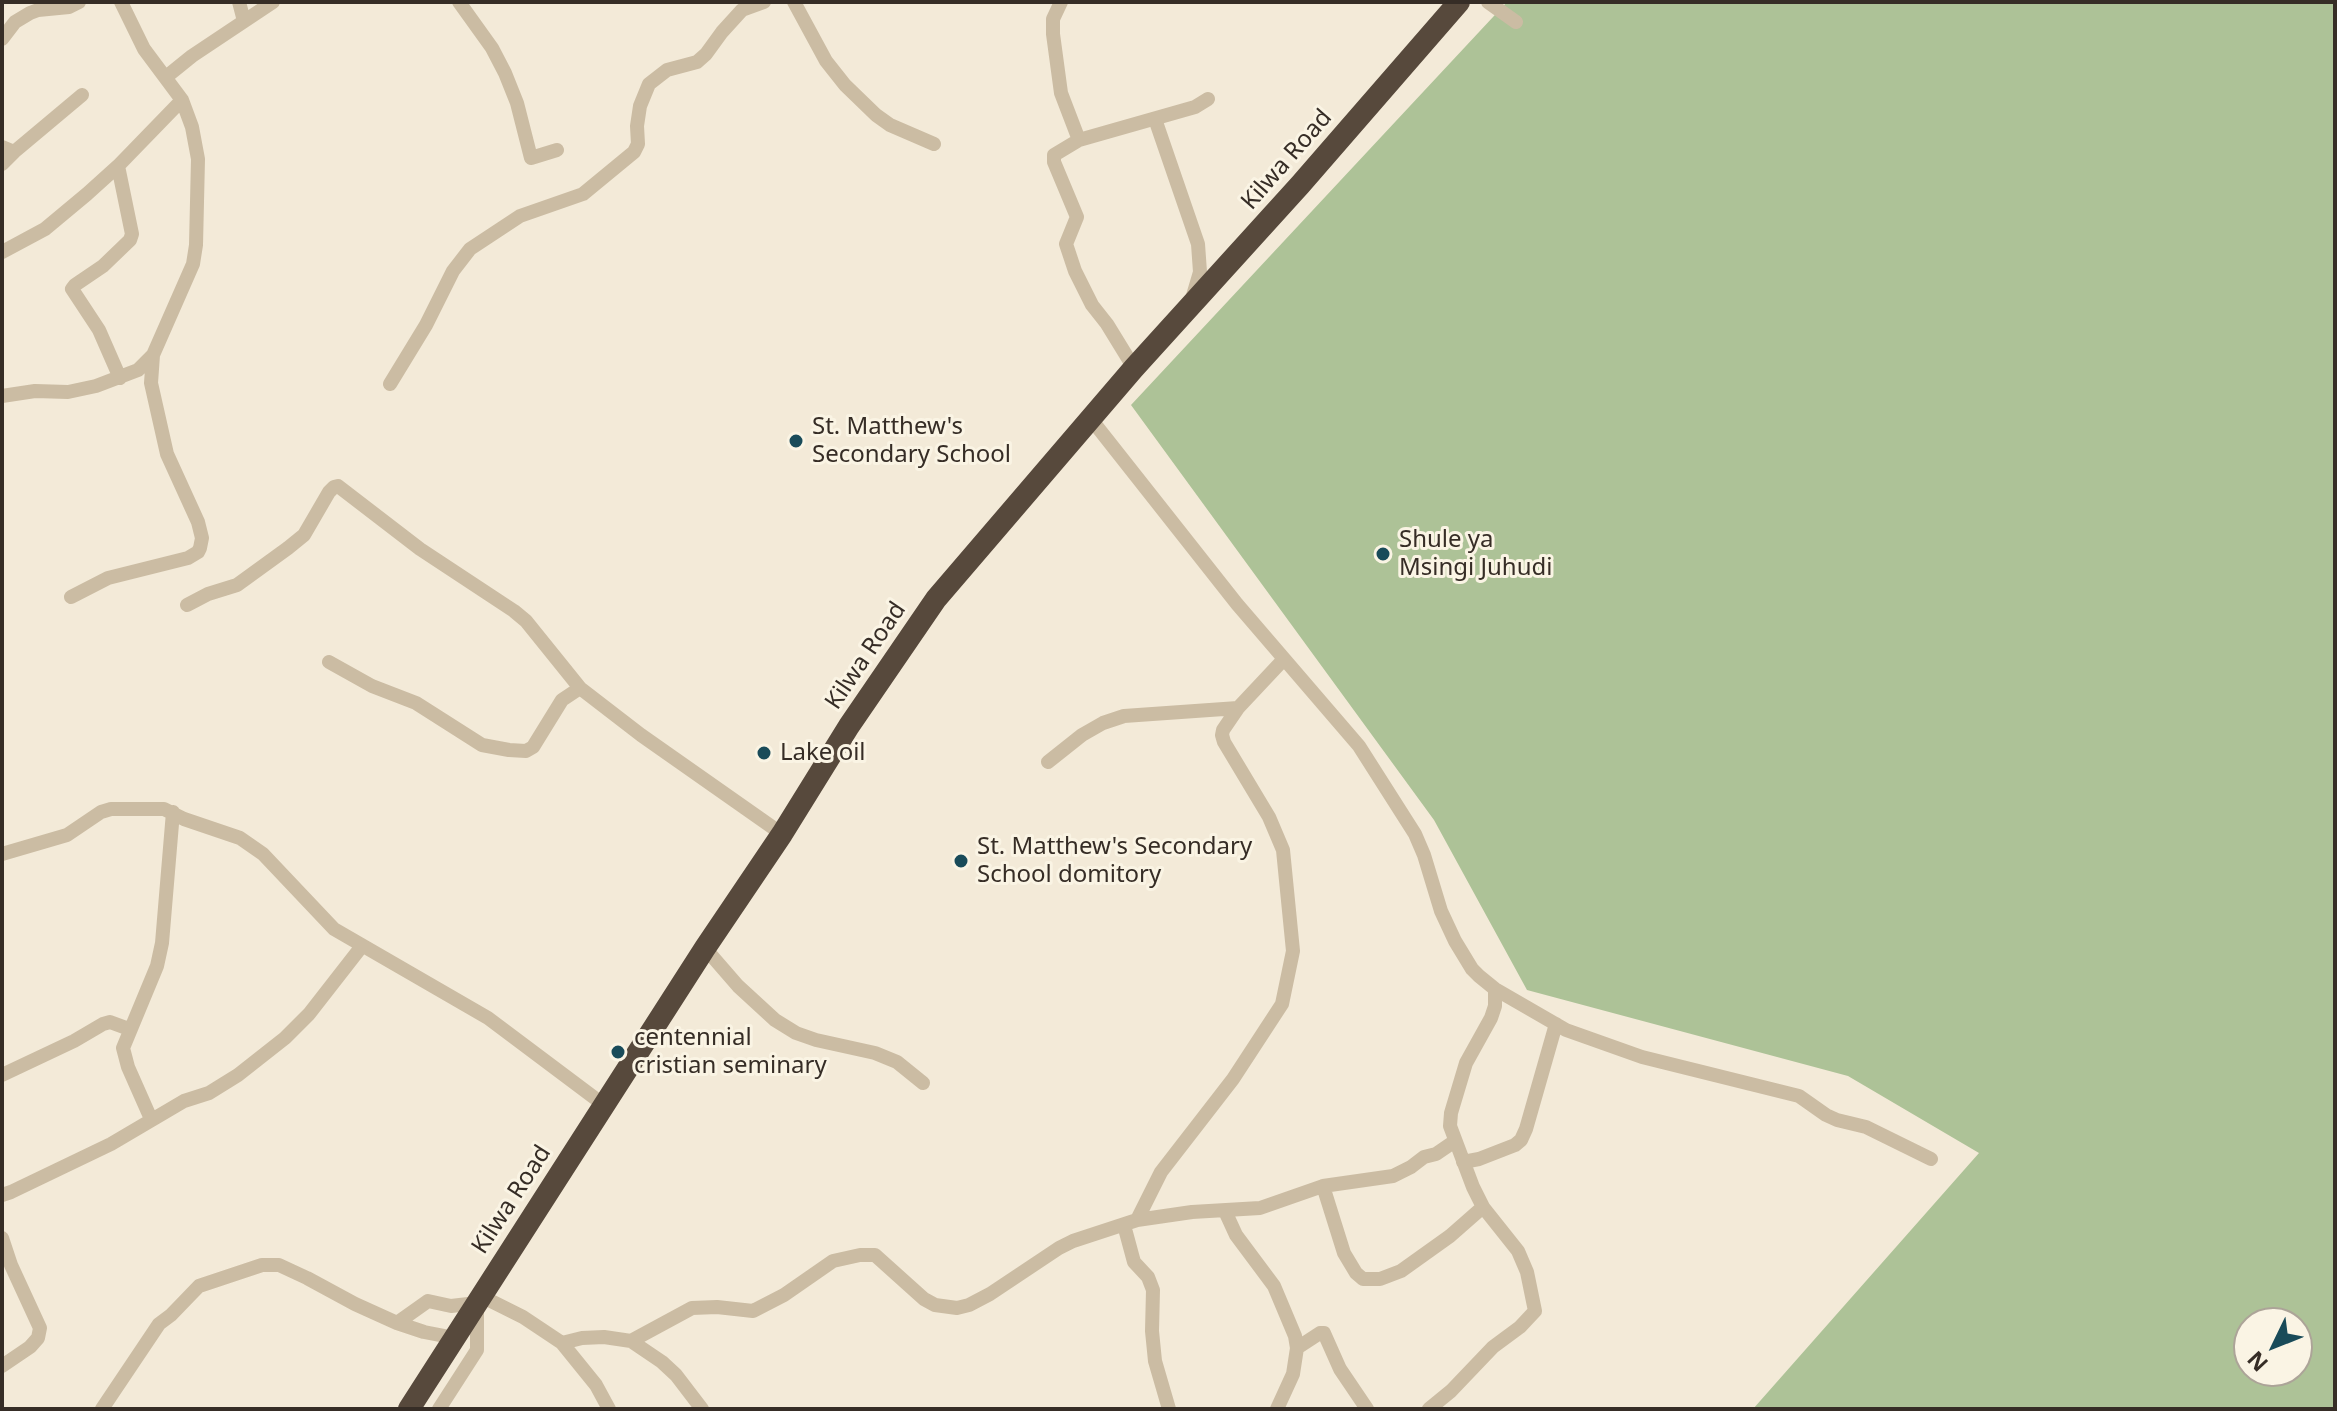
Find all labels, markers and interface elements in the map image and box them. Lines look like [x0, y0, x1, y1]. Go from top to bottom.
street label: Kilwa Road [1236, 104, 1338, 216]
place label: St. Matthew's Secondary School [812, 413, 1011, 469]
marker: St. Matthew's Secondary School [787, 432, 805, 450]
place label: Shule ya Msingi Juhudi [1399, 526, 1552, 582]
marker: Shule ya Msingi Juhudi [1374, 545, 1392, 563]
street label: Kilwa Road [820, 597, 912, 715]
place label: Lake oil [780, 739, 866, 767]
marker: Lake oil [755, 744, 773, 762]
place label: St. Matthew's Secondary School domitory [977, 833, 1252, 889]
marker: St. Matthew's Secondary School domitory [952, 852, 970, 870]
place label: centennial cristian seminary [634, 1024, 827, 1080]
marker: centennial cristian seminary [609, 1043, 627, 1061]
street label: Kilwa Road [466, 1140, 558, 1260]
north arrow [2233, 1307, 2313, 1387]
text: N [2240, 1345, 2274, 1379]

